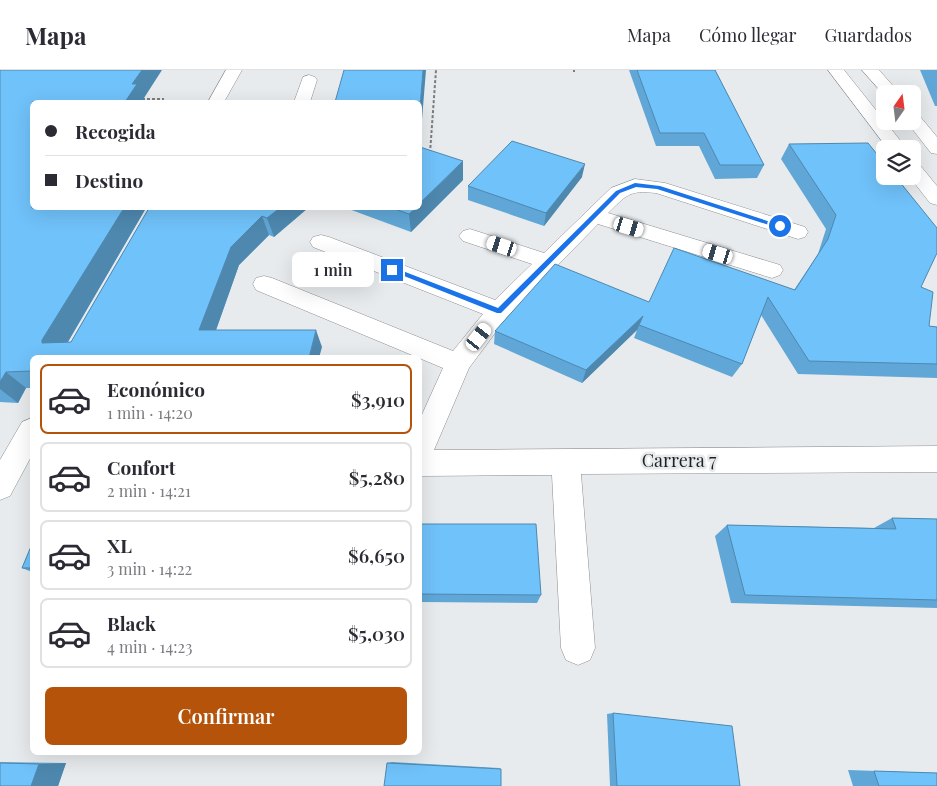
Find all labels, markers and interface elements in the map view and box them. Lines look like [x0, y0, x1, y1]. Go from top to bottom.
text: Mapa [25, 19, 86, 51]
text: Mapa [627, 23, 671, 47]
text: Cómo llegar [699, 23, 796, 47]
text: Guardados [824, 23, 912, 47]
north arrow [876, 85, 921, 130]
map controls [876, 85, 921, 185]
text: Recogida [75, 118, 156, 144]
button: layers [876, 140, 921, 185]
text: Destino [75, 167, 143, 193]
car [612, 215, 645, 239]
route start [769, 215, 791, 237]
car [485, 234, 518, 258]
car [701, 242, 734, 266]
callout: 1 min [292, 252, 374, 288]
text: 1 min [314, 259, 352, 280]
route end [381, 259, 403, 281]
car [463, 321, 494, 353]
text: Económico [107, 376, 205, 402]
icon: car [47, 377, 92, 422]
text: $3,910 [351, 386, 405, 412]
text: 1 min · 14:20 [107, 402, 193, 423]
street label: Carrera 7 [642, 448, 717, 472]
text: Confort [107, 454, 175, 480]
icon: car [47, 455, 92, 500]
text: $5,280 [349, 464, 405, 490]
text: 2 min · 14:21 [107, 480, 191, 501]
text: XL [107, 532, 132, 558]
icon: car [47, 533, 92, 578]
text: $6,650 [348, 542, 405, 568]
text: 3 min · 14:22 [107, 558, 192, 579]
text: Black [107, 610, 156, 636]
icon: car [47, 611, 92, 656]
text: $5,030 [348, 620, 405, 646]
text: 4 min · 14:23 [107, 636, 193, 657]
button: Confirmar [45, 687, 407, 745]

